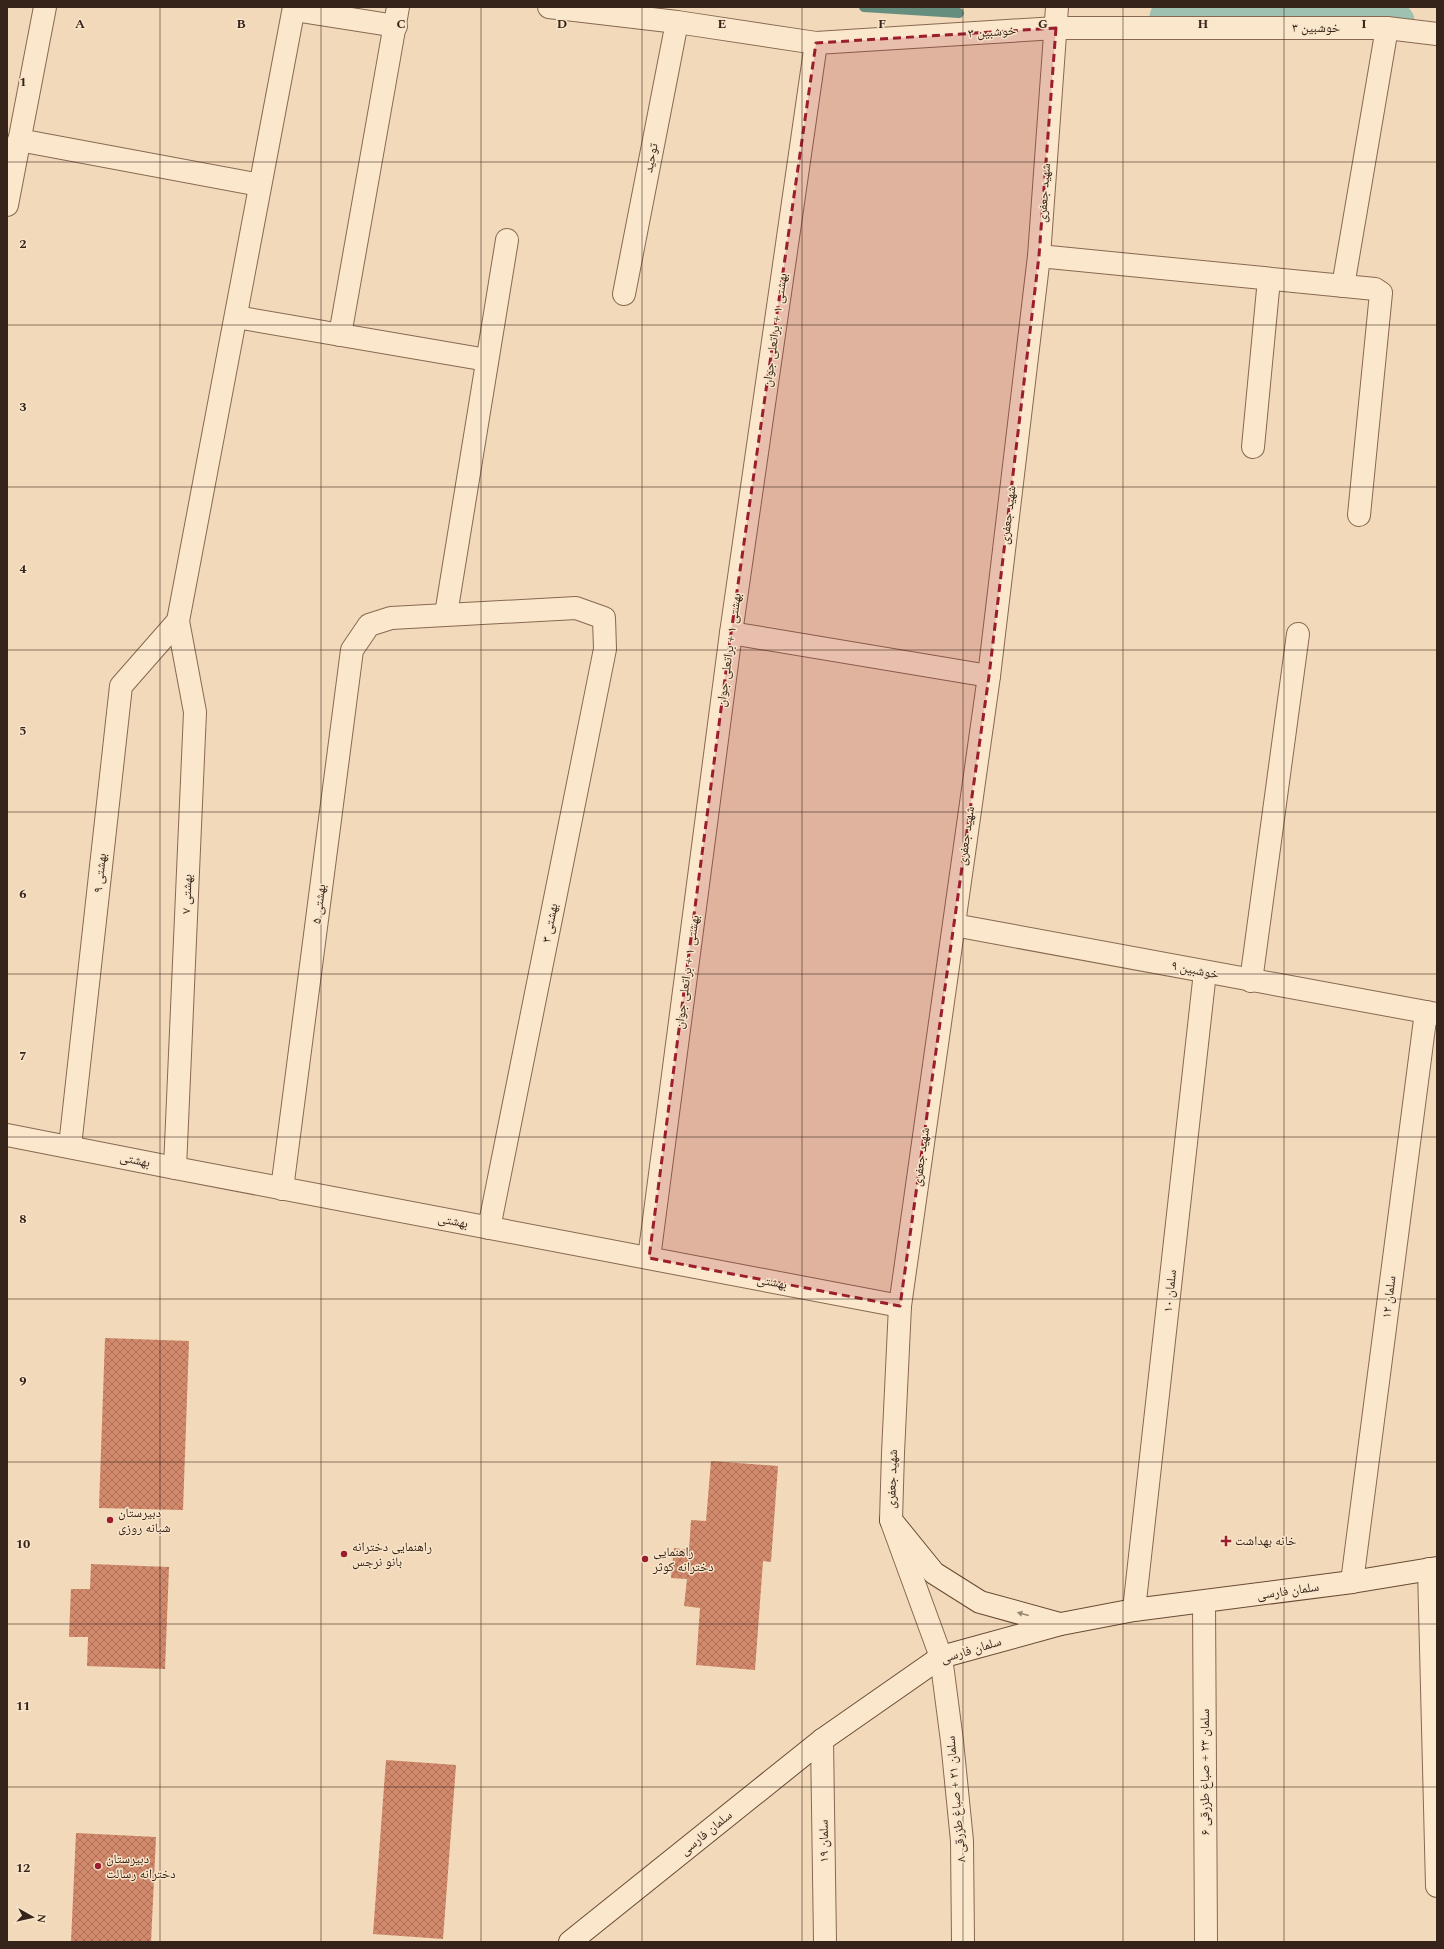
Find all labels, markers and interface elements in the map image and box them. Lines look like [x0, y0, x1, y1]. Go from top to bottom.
text: A [75, 14, 85, 34]
text: B [236, 14, 246, 34]
text: C [396, 14, 406, 34]
text: D [557, 14, 567, 34]
text: E [718, 14, 727, 34]
text: F [878, 14, 886, 34]
text: G [1038, 14, 1048, 34]
text: H [1198, 14, 1209, 34]
text: I [1361, 14, 1367, 34]
street label: خوشبین ۳ [1292, 18, 1340, 38]
street label: خوشبین ۳ [967, 20, 1017, 44]
text: 1 [19, 72, 27, 92]
street label: توحید [638, 141, 664, 174]
street label: شهید جعفری [1032, 163, 1056, 223]
text: 2 [19, 234, 27, 254]
street label: بهشتی ۱ + براتعلی جوان [757, 272, 793, 388]
text: 3 [19, 397, 27, 417]
street label: شهید جعفری [994, 484, 1022, 546]
text: 4 [19, 559, 27, 579]
street label: بهشتی ۱ + براتعلی جوان [711, 592, 747, 708]
text: 5 [19, 721, 27, 741]
street label: شهید جعفری [952, 805, 980, 867]
street label: بهشتی ۹ [88, 852, 112, 894]
street label: بهشتی ۷ [176, 874, 198, 914]
street label: بهشتی ۵ [307, 883, 331, 925]
text: 6 [19, 884, 27, 904]
street label: بهشتی ۳ [536, 902, 564, 944]
street label: بهشتی ۱ + براتعلی جوان [669, 914, 705, 1030]
street label: خوشبین ۹ [1169, 956, 1221, 984]
text: 7 [19, 1046, 27, 1066]
street label: شهید جعفری [907, 1126, 935, 1188]
street label: بهشتی [118, 1147, 152, 1173]
street label: بهشتی [436, 1208, 470, 1234]
text: 8 [19, 1209, 27, 1229]
street label: بهشتی [755, 1269, 789, 1295]
street label: سلمان ۱۰ [1158, 1269, 1182, 1313]
street label: سلمان ۱۲ [1376, 1274, 1402, 1320]
text: 9 [19, 1371, 27, 1391]
street label: شهید جعفری [881, 1449, 903, 1509]
place label: دبیرستان شبانه روزی [118, 1503, 171, 1538]
marker: دبیرستان شبانه روزی [105, 1515, 115, 1525]
place label: خانه بهداشت [1235, 1531, 1296, 1551]
text: 10 [16, 1534, 30, 1554]
marker: خانه بهداشت [1220, 1535, 1232, 1547]
place label: راهنمایی دخترانه بانو نرجس [352, 1537, 432, 1572]
place label: راهنمایی دخترانه کوثر [652, 1542, 714, 1577]
marker: راهنمایی دخترانه بانو نرجس [339, 1549, 349, 1559]
marker: راهنمایی دخترانه کوثر [640, 1554, 650, 1564]
street label: سلمان فارسی [1256, 1577, 1320, 1605]
one-way arrow [1017, 1611, 1029, 1617]
street label: سلمان فارسی [938, 1631, 1004, 1669]
text: 11 [16, 1696, 30, 1716]
street label: سلمان ۲۳ + صباغ طزرقی ۶ [1195, 1709, 1215, 1835]
street label: سلمان ۲۱ + صباغ طزرقی ۸ [941, 1735, 971, 1863]
street label: سلمان فارسی [675, 1806, 737, 1860]
street label: سلمان ۱۹ [814, 1819, 834, 1863]
place label: دبیرستان دخترانه رسالت [106, 1849, 176, 1884]
text: 12 [16, 1858, 30, 1878]
marker: دبیرستان دخترانه رسالت [93, 1861, 103, 1871]
north arrow [12, 1897, 52, 1937]
text: N [32, 1913, 50, 1924]

